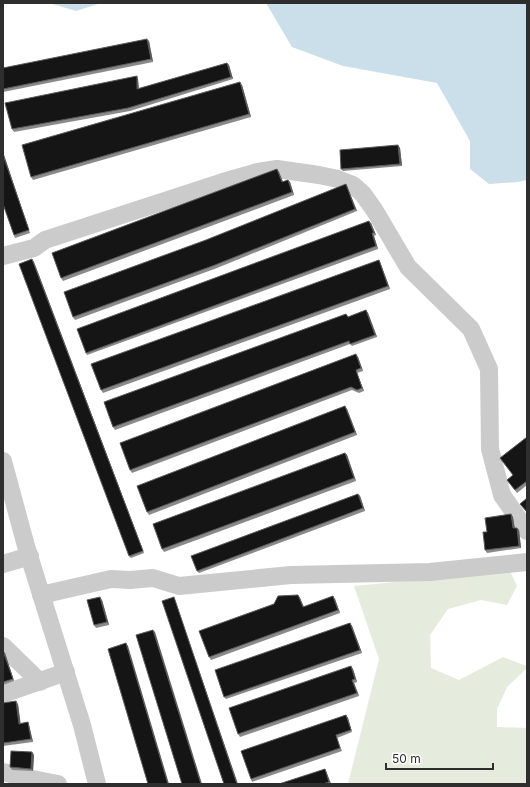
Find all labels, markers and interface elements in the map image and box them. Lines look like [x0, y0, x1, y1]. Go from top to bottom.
scale bar [386, 745, 493, 771]
text: 50 m [392, 751, 421, 766]

